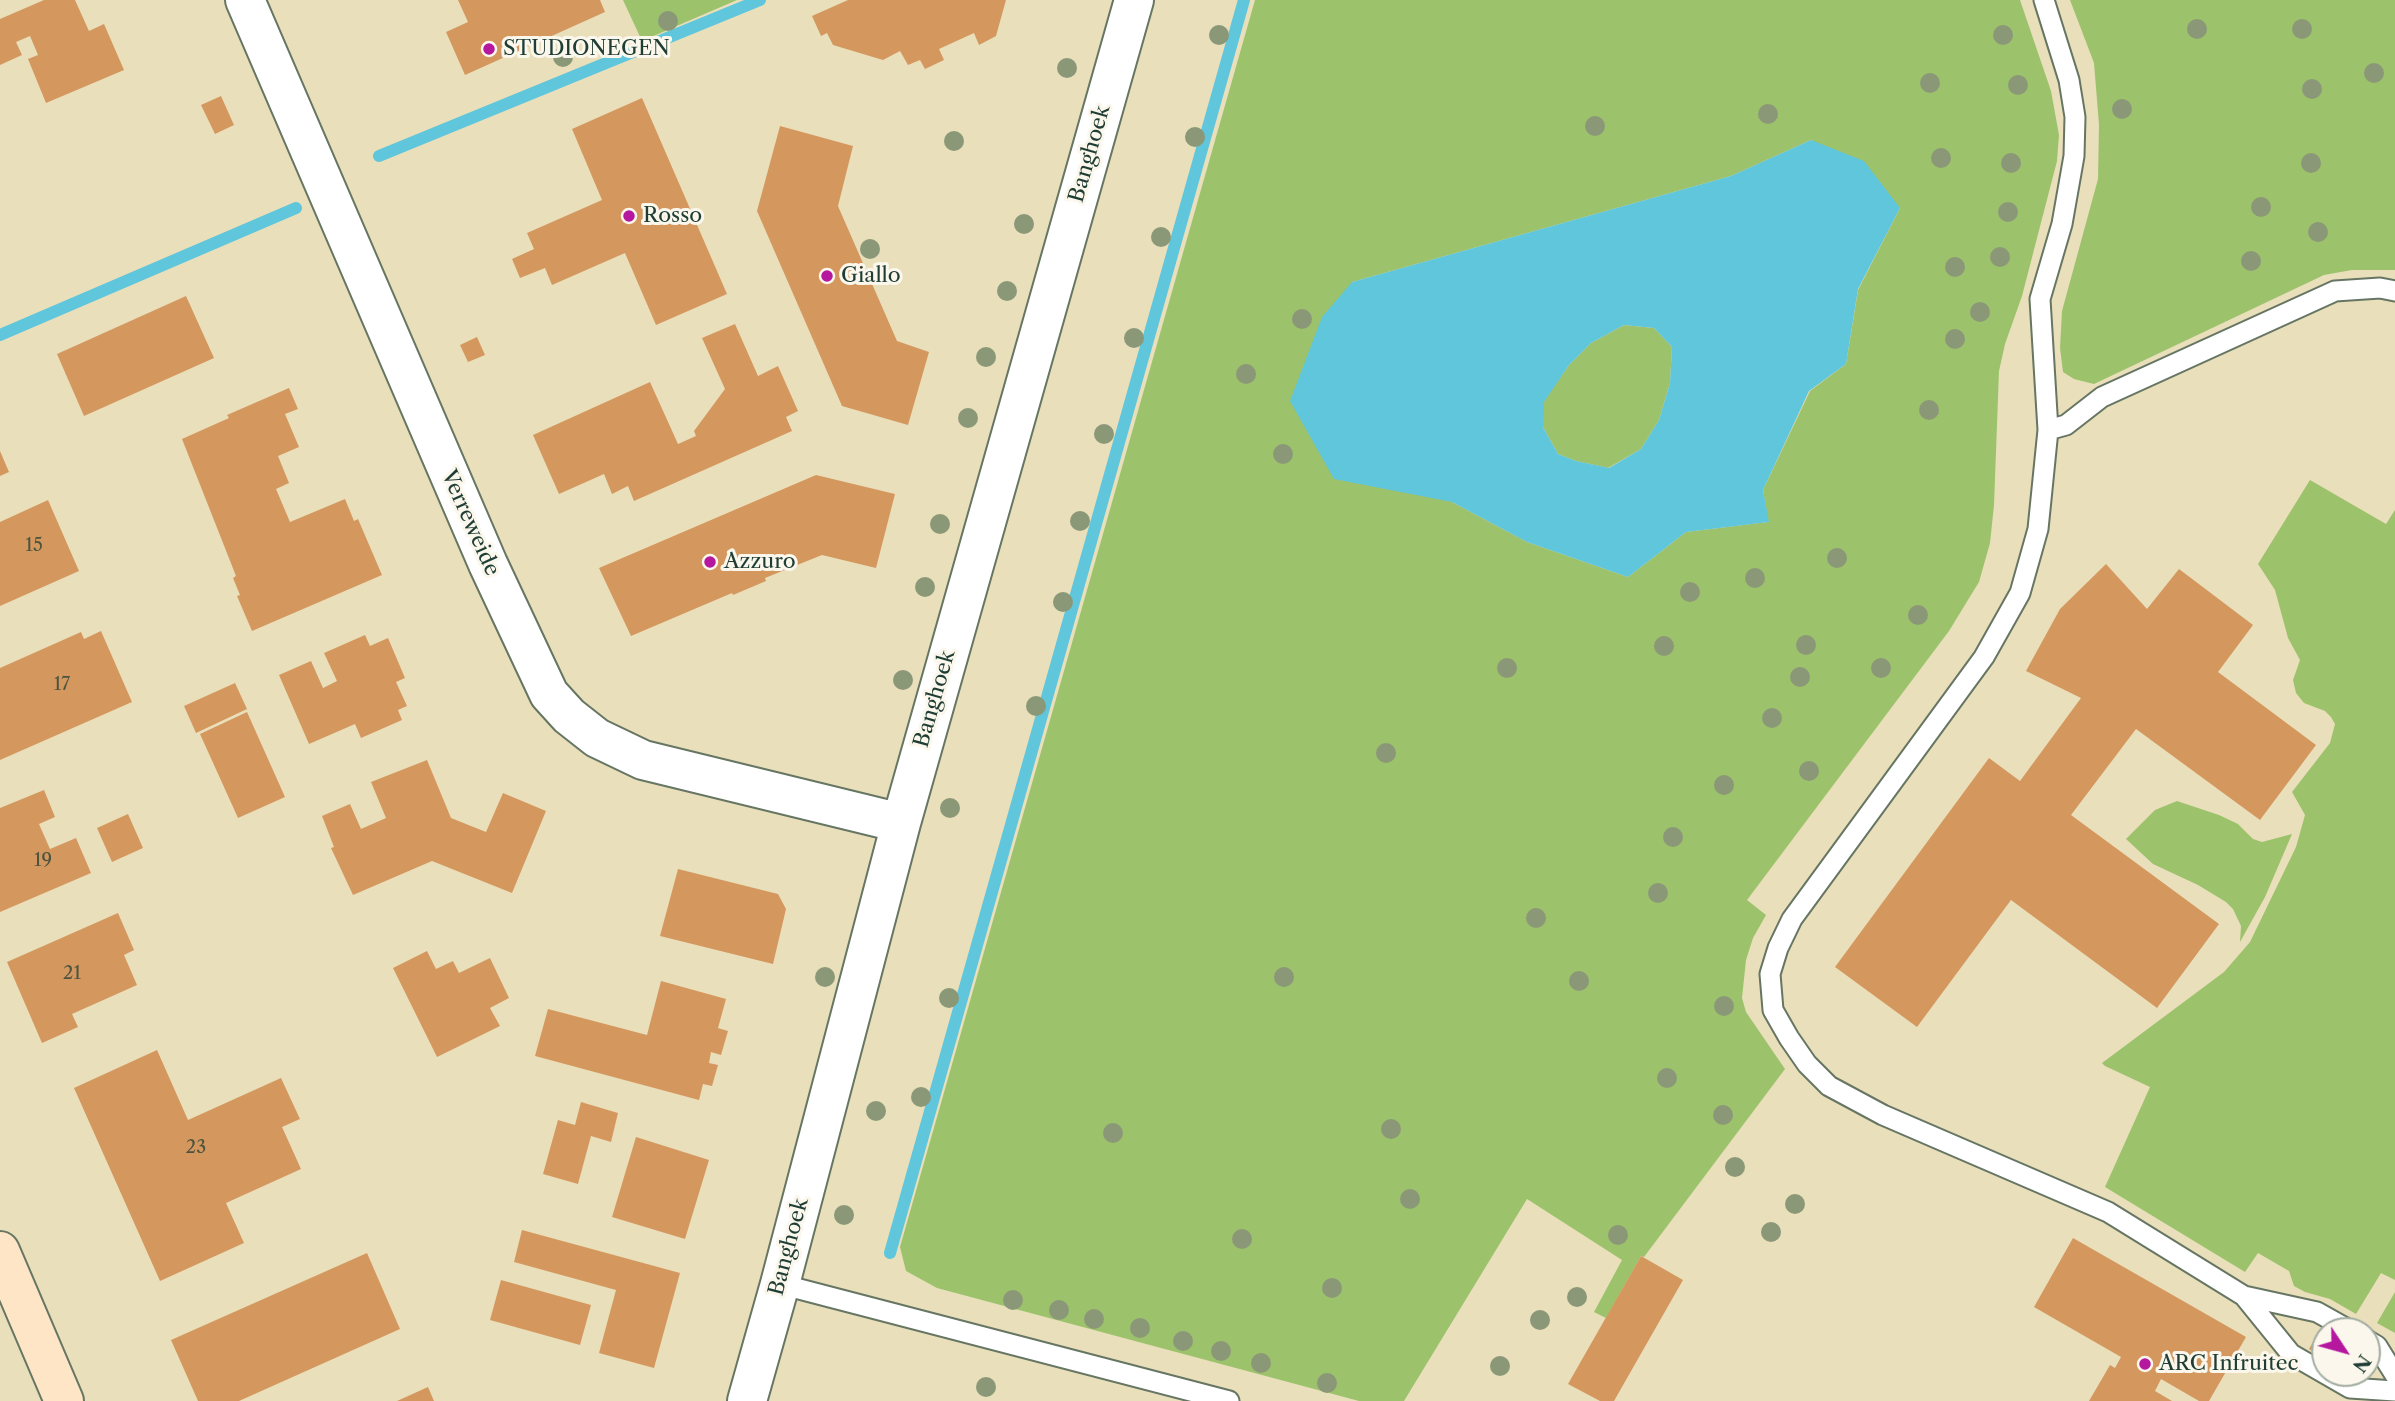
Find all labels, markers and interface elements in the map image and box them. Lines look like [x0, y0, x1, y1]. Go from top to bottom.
place label: STUDIONEGEN [503, 36, 670, 62]
marker: STUDIONEGEN [481, 41, 497, 57]
street label: Banghoek [1064, 103, 1116, 205]
place label: Rosso [643, 203, 702, 229]
marker: Rosso [621, 208, 637, 224]
place label: Giallo [841, 263, 901, 289]
marker: Giallo [819, 268, 835, 284]
street label: Verreweide [435, 466, 505, 580]
house number: 15 [25, 535, 43, 557]
place label: Azzuro [724, 549, 796, 575]
marker: Azzuro [702, 554, 718, 570]
street label: Banghoek [909, 648, 961, 750]
house number: 17 [54, 674, 70, 696]
house number: 19 [34, 850, 52, 872]
house number: 21 [63, 963, 81, 985]
house number: 23 [186, 1137, 206, 1159]
street label: Banghoek [764, 1195, 814, 1299]
north arrow [2311, 1317, 2381, 1387]
text: N [2348, 1350, 2376, 1377]
place label: ARC Infruitec [2159, 1351, 2298, 1377]
marker: ARC Infruitec [2137, 1356, 2153, 1372]

